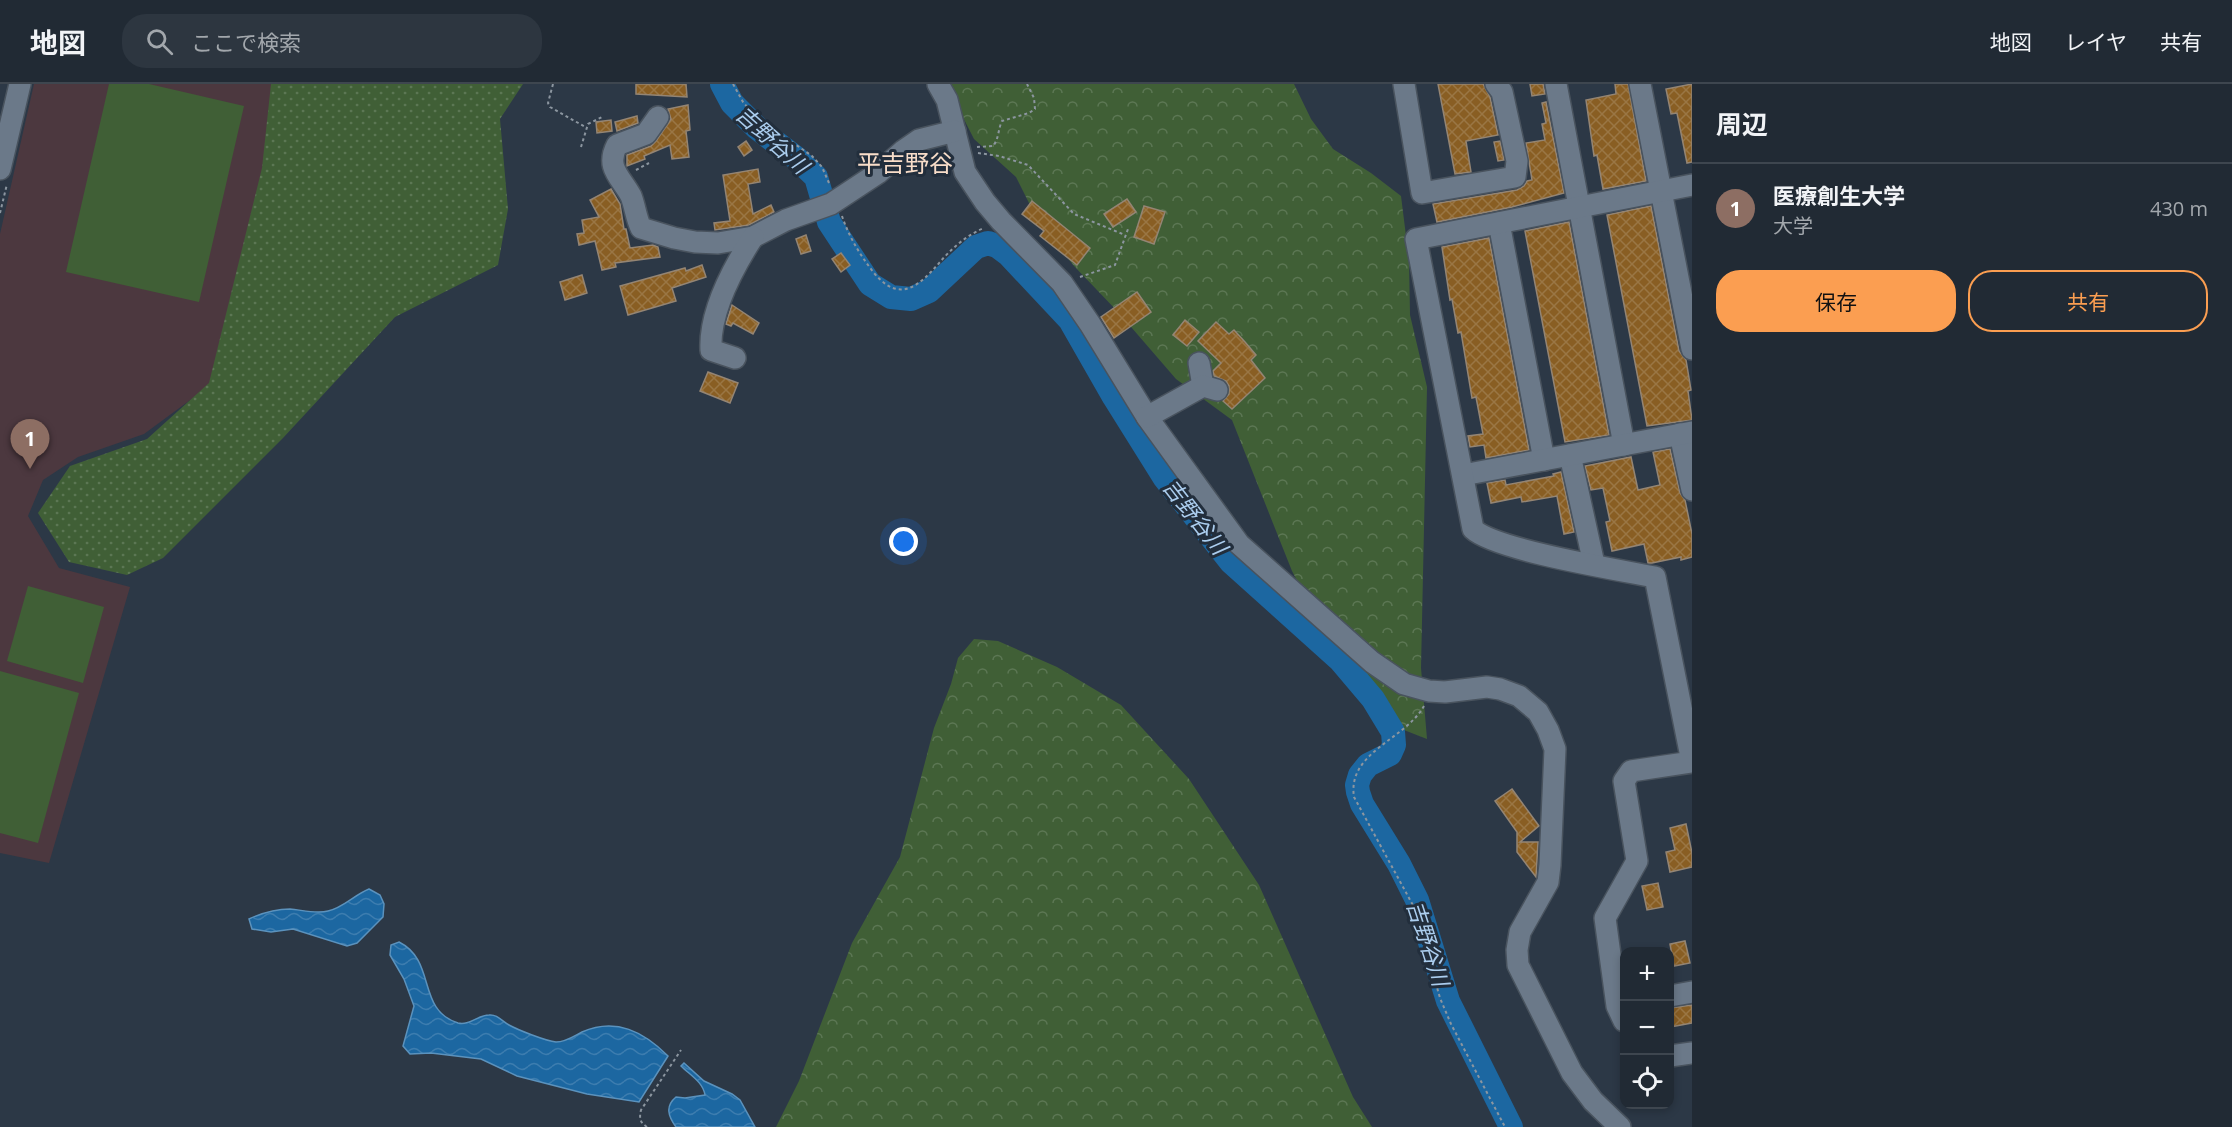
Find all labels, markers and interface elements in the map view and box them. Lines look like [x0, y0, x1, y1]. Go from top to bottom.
search box [122, 14, 542, 68]
text: 地図 [30, 23, 86, 61]
icon: search [143, 25, 176, 58]
text: ここで検索 [191, 27, 301, 57]
text: 地図 [1990, 28, 2032, 56]
text: レイヤ [2065, 28, 2127, 56]
text: 共有 [2160, 28, 2202, 56]
water label: 吉野谷川 [730, 98, 817, 181]
text: 周辺 [1716, 106, 1768, 142]
district label: 平吉野谷 [857, 146, 953, 179]
text: 医療創生大学 [1773, 180, 1905, 210]
text: 1 [1730, 195, 1741, 222]
text: 430 m [2150, 195, 2208, 222]
text: 大学 [1773, 212, 1813, 239]
button: 保存 [1716, 270, 1956, 332]
button: 共有 [1968, 270, 2208, 332]
pin: 1 [10, 420, 50, 469]
water label: 吉野谷川 [1157, 472, 1236, 561]
your location [889, 527, 918, 556]
water label: 吉野谷川 [1401, 897, 1457, 991]
map controls [1620, 947, 1674, 1109]
button: + [1620, 947, 1674, 1001]
button: − [1620, 1001, 1674, 1055]
button: locate [1620, 1055, 1674, 1109]

